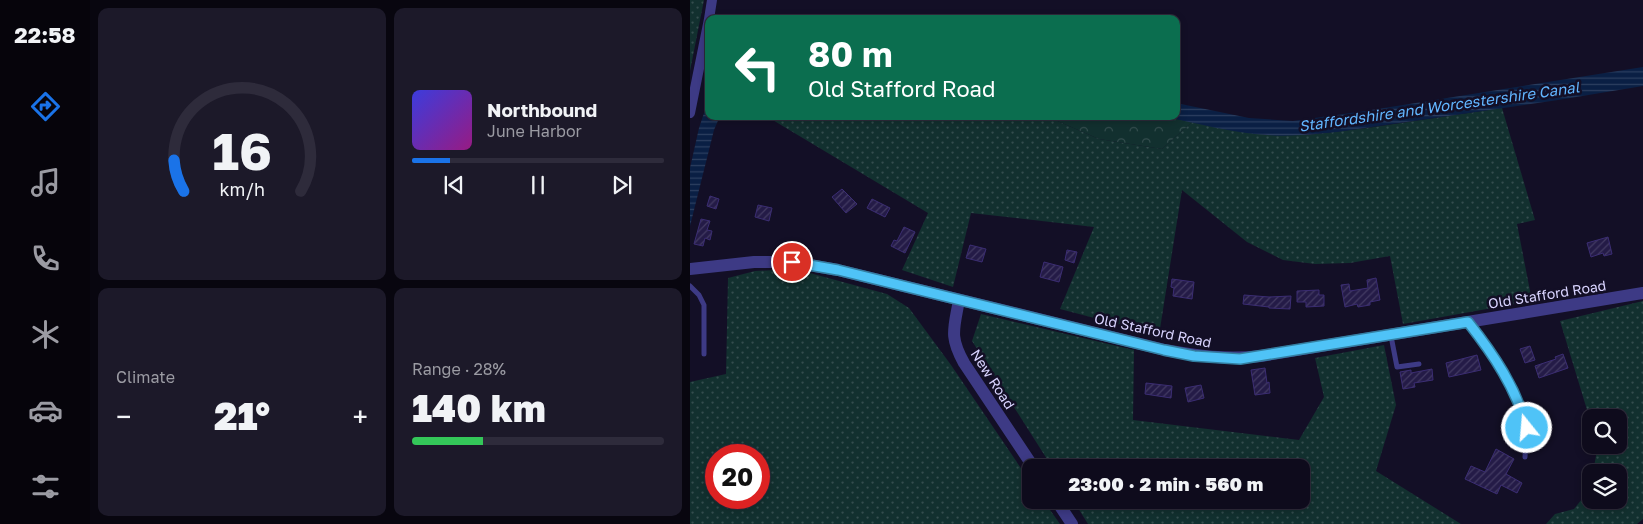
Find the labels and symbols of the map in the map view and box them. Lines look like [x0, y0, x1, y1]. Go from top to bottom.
water label: Staffordshire and Worcestershire Canal [1298, 77, 1582, 135]
pin [771, 241, 813, 283]
street label: Old Stafford Road [1487, 276, 1607, 312]
street label: Old Stafford Road [1093, 309, 1213, 351]
street label: New Road [967, 346, 1019, 412]
position arrow [1500, 401, 1552, 453]
speed limit sign: 20 [705, 444, 770, 509]

